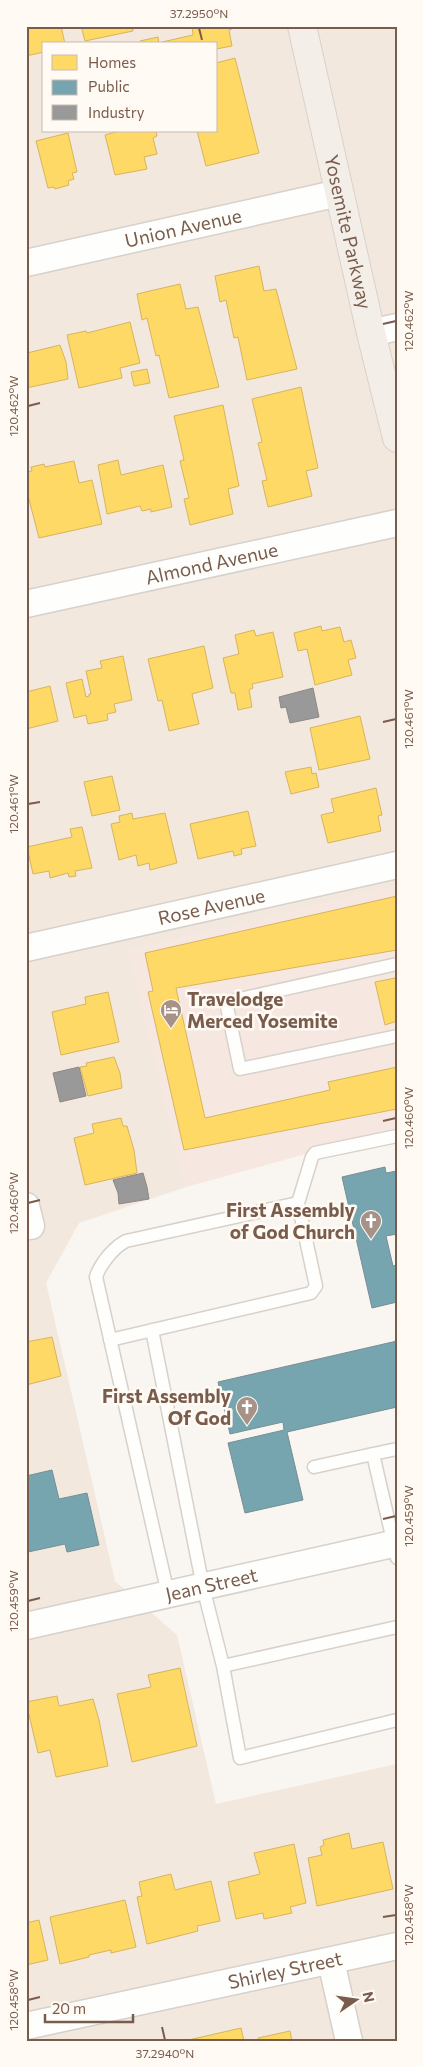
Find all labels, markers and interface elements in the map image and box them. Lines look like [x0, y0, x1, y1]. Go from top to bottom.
text: 37.2950°N [170, 6, 228, 20]
legend [42, 42, 218, 132]
text: Homes [88, 53, 136, 71]
text: Public [88, 77, 130, 95]
text: Industry [88, 103, 145, 121]
street label: Yosemite Parkway [320, 152, 377, 311]
street label: Union Avenue [122, 203, 244, 252]
text: 120.462°W [401, 290, 415, 352]
text: 120.462°W [6, 375, 20, 437]
street label: Almond Avenue [143, 537, 280, 589]
text: 120.461°W [401, 689, 415, 749]
text: 120.461°W [6, 774, 20, 834]
street label: Rose Avenue [156, 883, 267, 929]
place label: Travelodge Merced Yosemite [187, 987, 338, 1032]
hotel icon: Travelodge Merced Yosemite [159, 998, 183, 1029]
text: 120.460°W [401, 1087, 415, 1149]
text: 120.460°W [6, 1172, 20, 1234]
place label: First Assembly of God Church [226, 1198, 356, 1243]
church icon: First Assembly of God Church [359, 1209, 383, 1240]
place label: First Assembly Of God [102, 1384, 232, 1429]
church icon: First Assembly Of God [235, 1395, 259, 1426]
text: 120.459°W [401, 1485, 415, 1547]
street label: Jean Street [163, 1563, 260, 1605]
text: 120.459°W [6, 1570, 20, 1632]
text: 120.458°W [401, 1884, 415, 1946]
street label: Shirley Street [226, 1946, 344, 1993]
text: 120.458°W [6, 1969, 20, 2031]
north arrow [330, 1974, 380, 2024]
text: N [360, 1990, 379, 2004]
scale bar [45, 1992, 132, 2024]
text: 20 m [52, 1999, 86, 2017]
text: 37.2940°N [136, 2046, 194, 2060]

